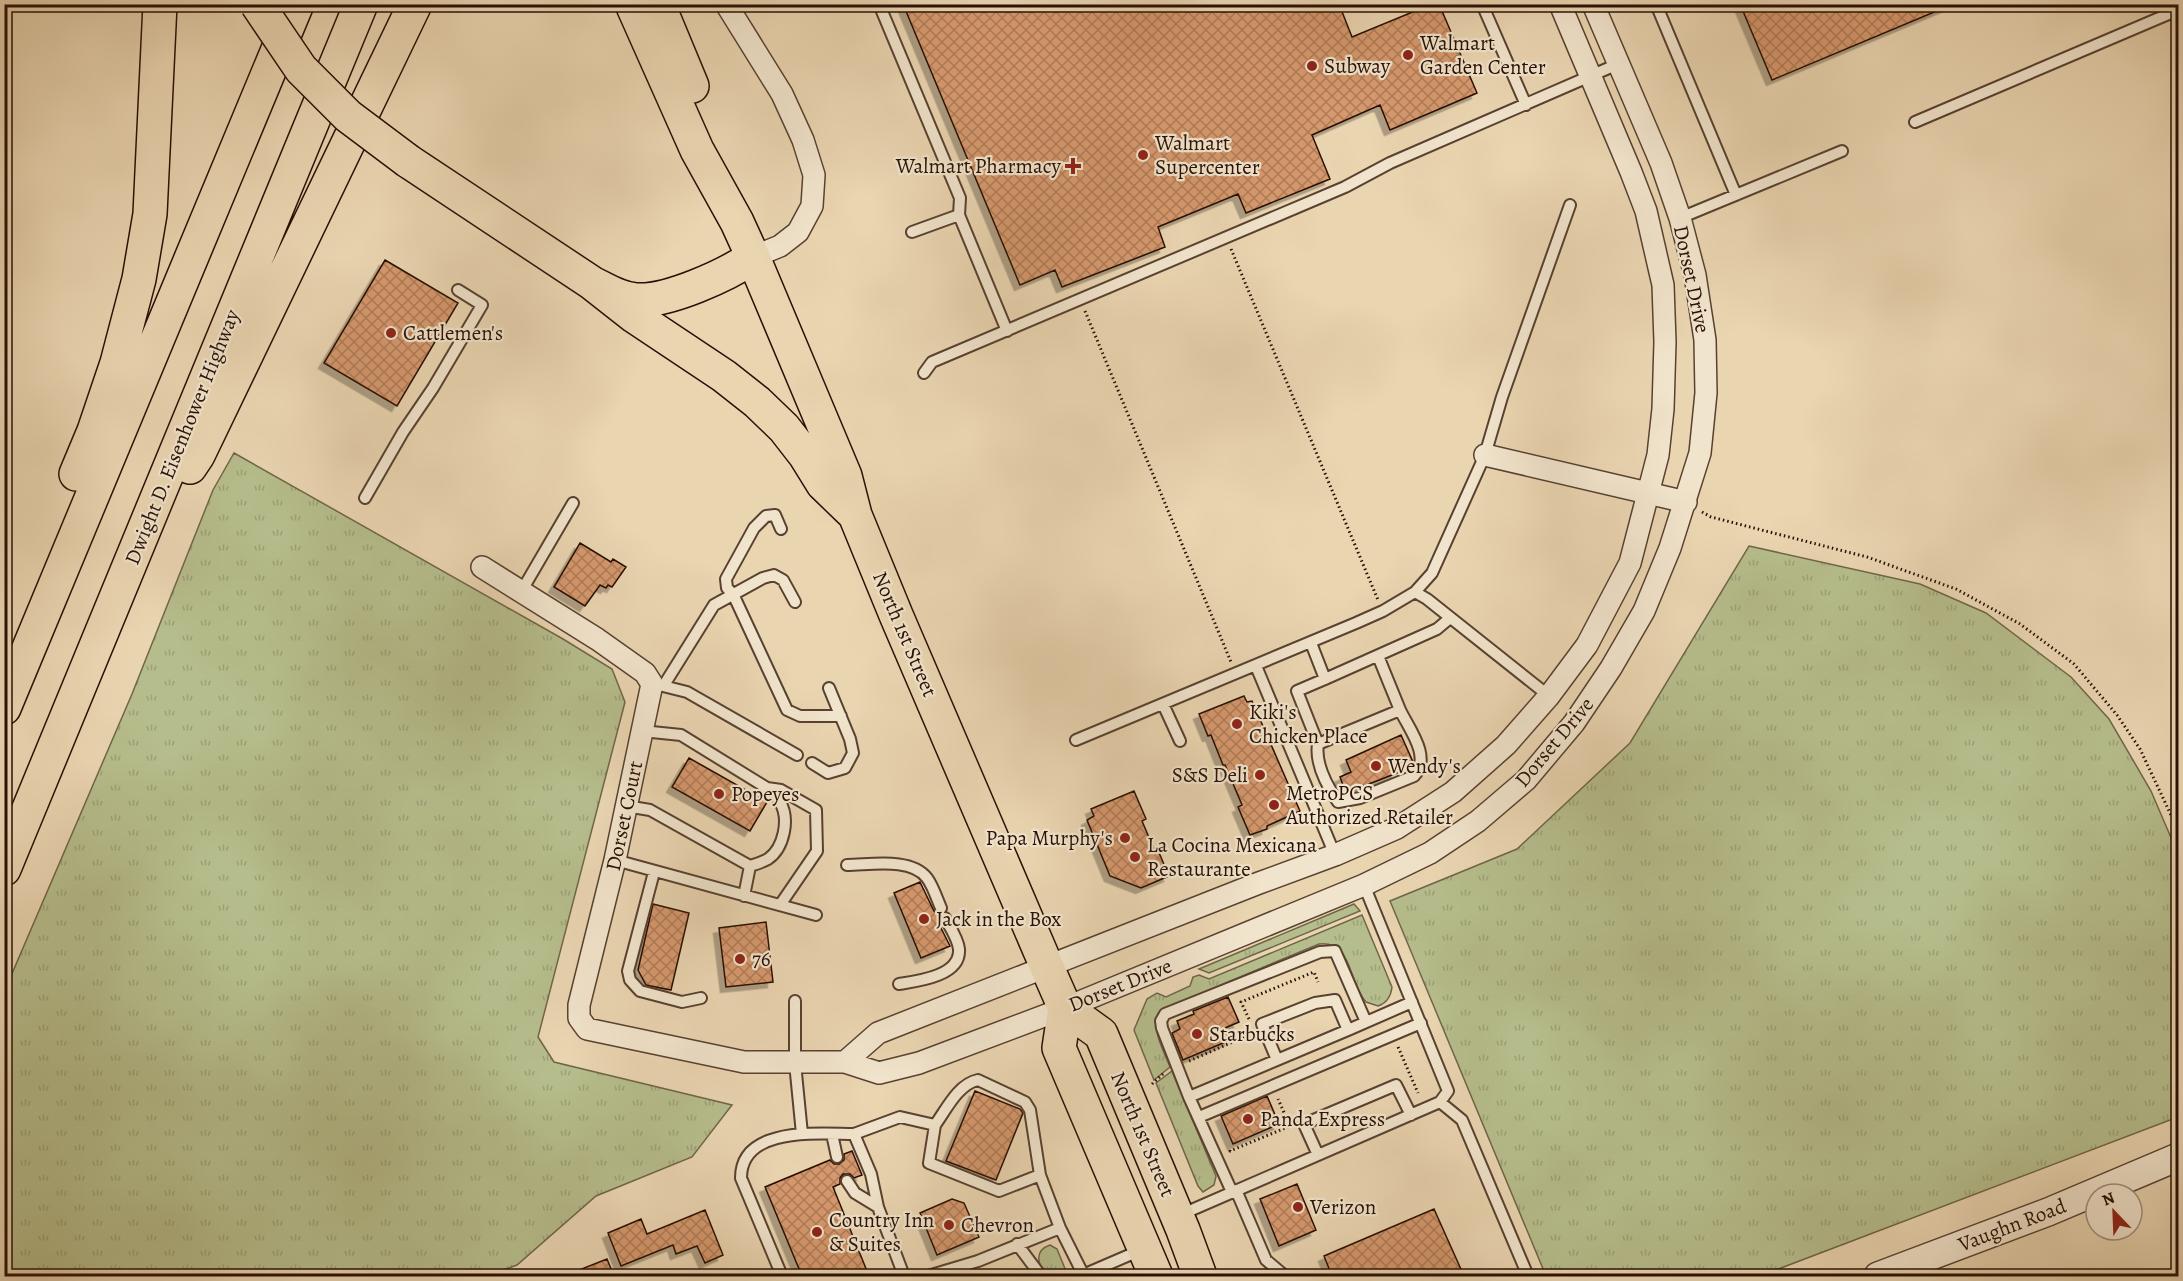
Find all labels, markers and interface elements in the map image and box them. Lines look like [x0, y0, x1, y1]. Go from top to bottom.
place label: Walmart Garden Center [1419, 29, 1546, 81]
marker: Walmart Garden Center [1401, 48, 1415, 62]
place label: Subway [1324, 52, 1391, 80]
marker: Subway [1305, 59, 1319, 73]
place label: Walmart Supercenter [1154, 129, 1260, 181]
marker: Walmart Supercenter [1136, 148, 1150, 162]
place label: Walmart Pharmacy [895, 152, 1062, 180]
marker: Walmart Pharmacy [1066, 159, 1080, 173]
street label: Dorset Drive [1667, 223, 1717, 335]
street label: Dwight D. Eisenhower Highway [118, 305, 246, 569]
place label: Cattlemen's [403, 319, 503, 347]
marker: Cattlemen's [384, 326, 398, 340]
street label: North 1st Street [866, 567, 944, 701]
street label: Dorset Drive [1508, 691, 1600, 793]
place label: Kiki's Chicken Place [1249, 698, 1368, 750]
marker: Kiki's Chicken Place [1230, 717, 1244, 731]
place label: Wendy's [1387, 752, 1461, 780]
street label: Dorset Court [599, 758, 649, 874]
marker: Wendy's [1369, 759, 1383, 773]
place label: S&S Deli [1172, 761, 1248, 789]
marker: S&S Deli [1253, 768, 1267, 782]
place label: MetroPCS Authorized Retailer [1285, 779, 1453, 831]
place label: Popeyes [731, 780, 799, 808]
marker: Popeyes [712, 787, 726, 801]
marker: MetroPCS Authorized Retailer [1267, 798, 1281, 812]
place label: Papa Murphy's [986, 824, 1113, 852]
marker: Papa Murphy's [1118, 831, 1132, 845]
place label: La Cocina Mexicana Restaurante [1147, 831, 1317, 883]
marker: La Cocina Mexicana Restaurante [1128, 850, 1142, 864]
place label: Jack in the Box [936, 905, 1061, 933]
marker: Jack in the Box [917, 912, 931, 926]
place label: 76 [752, 945, 771, 973]
marker: 76 [733, 952, 747, 966]
street label: Dorset Drive [1064, 952, 1176, 1018]
place label: Starbucks [1209, 1020, 1295, 1048]
marker: Starbucks [1190, 1027, 1204, 1041]
street label: North 1st Street [1104, 1067, 1182, 1201]
place label: Panda Express [1260, 1105, 1385, 1133]
marker: Panda Express [1241, 1112, 1255, 1126]
north arrow [2084, 1182, 2144, 1242]
text: N [2099, 1187, 2119, 1212]
street label: Vaughn Road [1953, 1191, 2071, 1259]
place label: Verizon [1309, 1193, 1376, 1221]
marker: Verizon [1291, 1200, 1305, 1214]
place label: Country Inn & Suites [829, 1206, 934, 1258]
place label: Chevron [961, 1211, 1034, 1239]
marker: Chevron [942, 1218, 956, 1232]
marker: Country Inn & Suites [810, 1225, 824, 1239]

